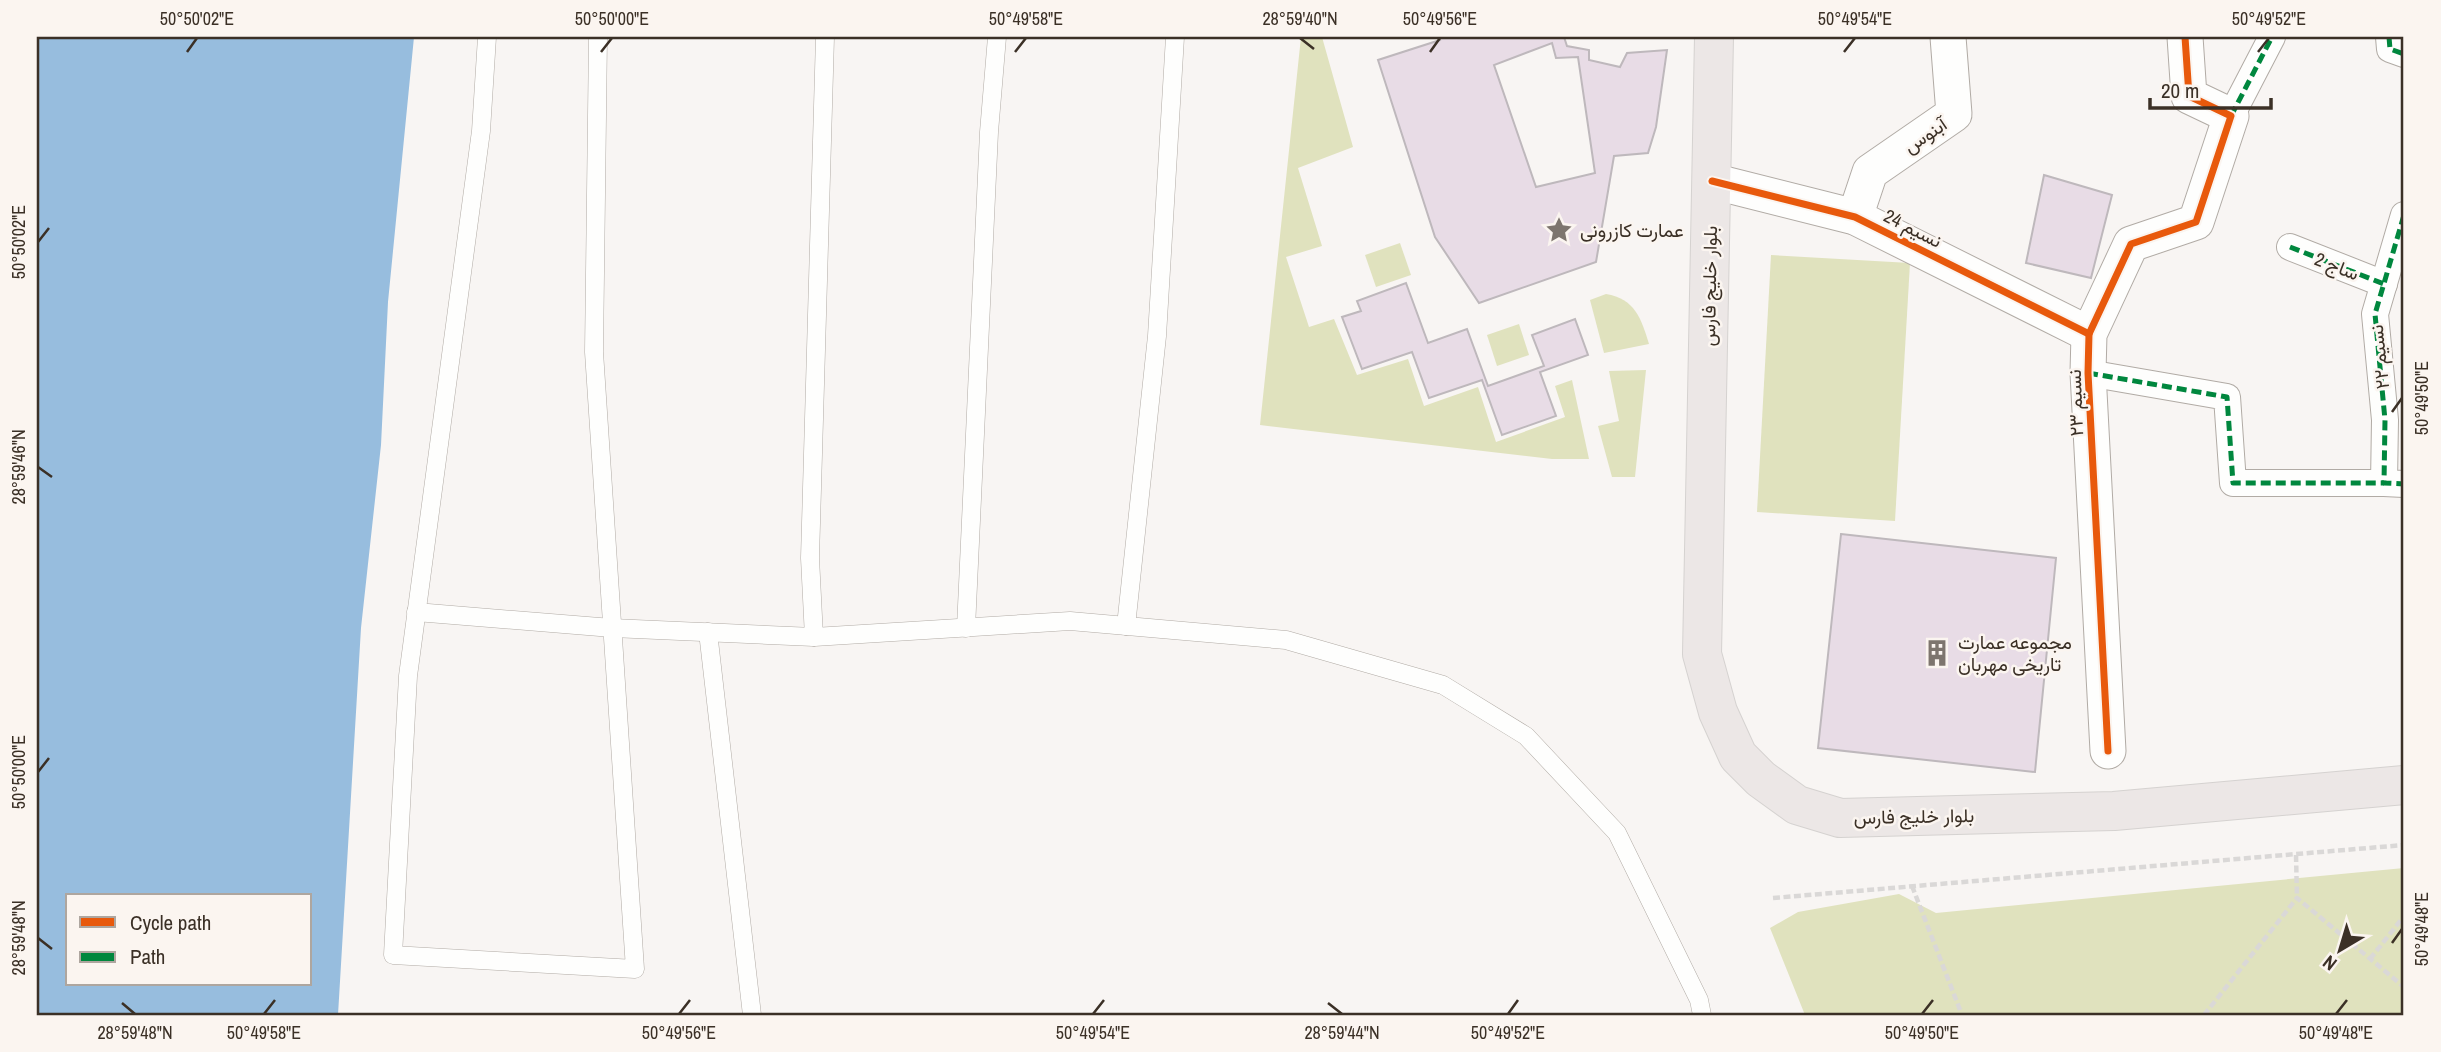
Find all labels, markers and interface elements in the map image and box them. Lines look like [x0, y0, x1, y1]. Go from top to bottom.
text: 50°50'02"E [160, 6, 234, 31]
text: 50°50'00"E [575, 6, 649, 31]
text: 50°49'58"E [989, 6, 1063, 31]
text: 28°59'40"N [1262, 6, 1338, 31]
text: 50°49'56"E [1403, 6, 1477, 31]
text: 50°49'54"E [1818, 6, 1892, 31]
text: 50°49'52"E [2232, 6, 2306, 31]
scale bar [2150, 66, 2271, 110]
text: 20 m [2161, 76, 2199, 105]
street label: آبنوس [1898, 110, 1953, 159]
street label: نسیم 24 [1879, 202, 1947, 254]
text: 50°50'02"E [6, 205, 31, 279]
place icon: عمارت کازرونی [1544, 215, 1574, 245]
place label: عمارت کازرونی [1580, 217, 1684, 243]
street label: بلوار خلیج فارس [1695, 226, 1724, 347]
street label: ساج 2 [2311, 246, 2363, 286]
street label: نسیم ۲۲ [2363, 324, 2395, 390]
text: 50°49'50"E [2409, 361, 2434, 435]
street label: نسیم ۲۳ [2061, 369, 2089, 437]
text: 28°59'46"N [6, 429, 31, 505]
place label: مجموعه عمارت تاریخی مهربان [1958, 629, 2072, 677]
building icon: مجموعه عمارت تاریخی مهربان [1922, 638, 1952, 668]
text: 50°50'00"E [6, 735, 31, 809]
street label: بلوار خلیج فارس [1854, 802, 1975, 831]
text: 50°49'48"E [2409, 892, 2434, 966]
legend [66, 894, 312, 986]
text: 28°59'48"N [6, 900, 31, 976]
text: Cycle path [130, 908, 211, 937]
north arrow [2304, 916, 2374, 986]
text: Path [130, 942, 165, 971]
text: N [2317, 950, 2342, 977]
text: 28°59'48"N [97, 1020, 173, 1045]
text: 50°49'58"E [227, 1020, 301, 1045]
text: 50°49'56"E [642, 1020, 716, 1045]
text: 50°49'54"E [1056, 1020, 1130, 1045]
text: 28°59'44"N [1304, 1020, 1380, 1045]
text: 50°49'52"E [1471, 1020, 1545, 1045]
text: 50°49'50"E [1885, 1020, 1959, 1045]
text: 50°49'48"E [2299, 1020, 2373, 1045]

